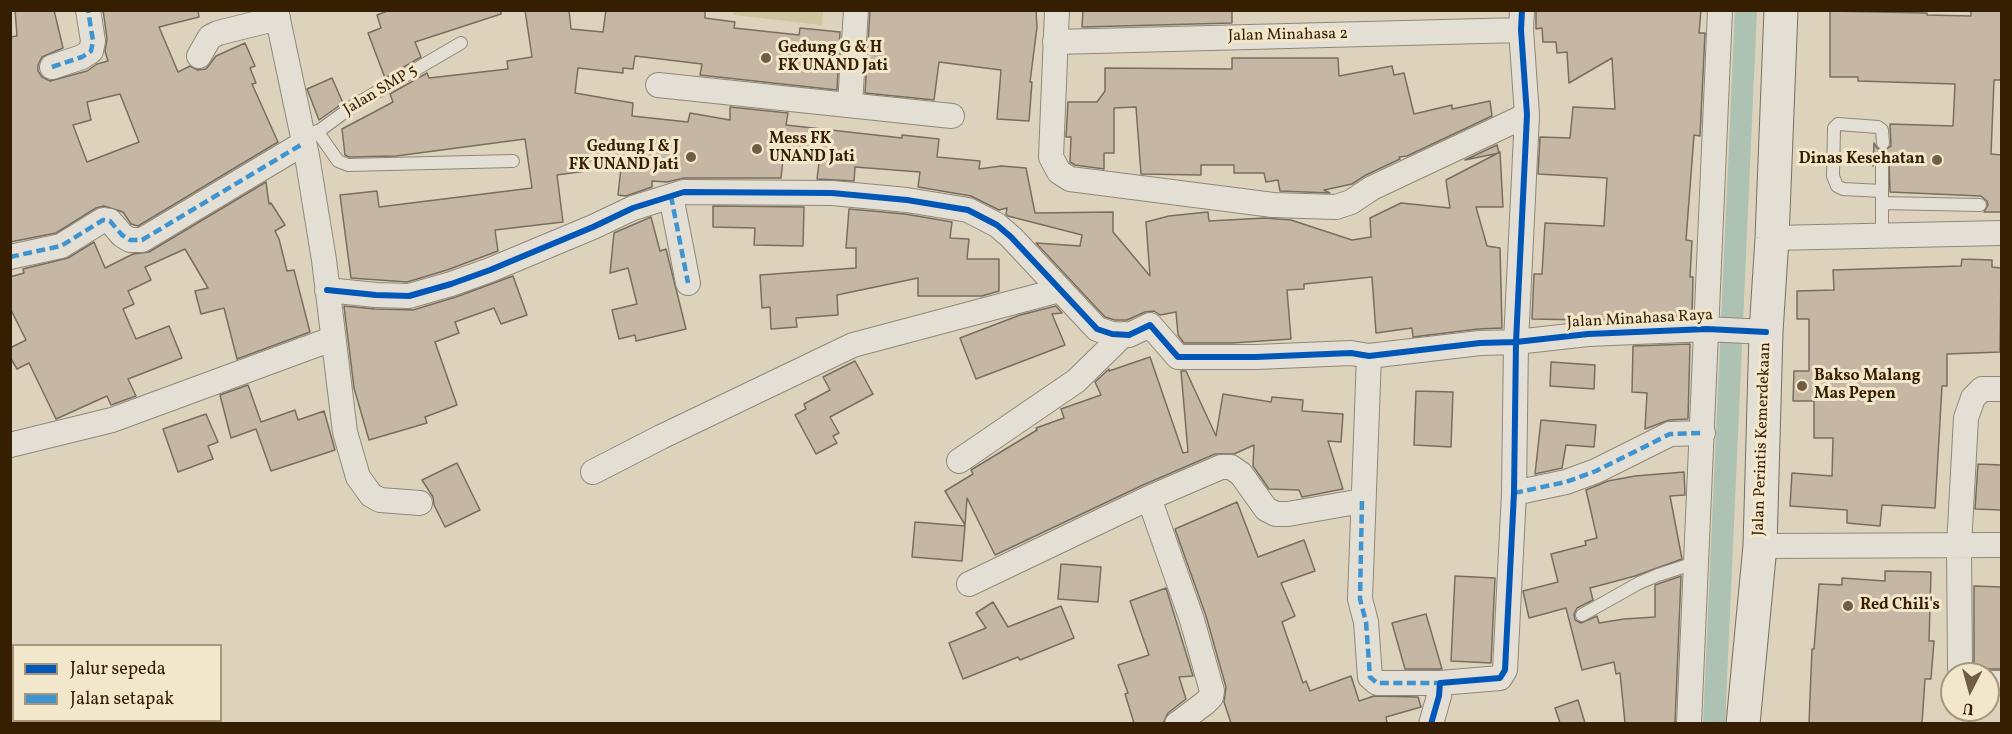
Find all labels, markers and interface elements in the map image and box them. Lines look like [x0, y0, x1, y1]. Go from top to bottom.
street label: Jalan Minahasa 2 [1228, 25, 1348, 47]
place label: Gedung G & H FK UNAND Jati [778, 39, 888, 77]
marker: Gedung G & H FK UNAND Jati [759, 51, 773, 65]
street label: Jalan SMP 5 [341, 61, 421, 121]
place label: Mess FK UNAND Jati [769, 130, 855, 168]
place label: Gedung I & J FK UNAND Jati [569, 138, 679, 176]
marker: Mess FK UNAND Jati [750, 142, 764, 156]
marker: Gedung I & J FK UNAND Jati [684, 150, 698, 164]
place label: Dinas Kesehatan [1799, 150, 1925, 170]
marker: Dinas Kesehatan [1930, 153, 1944, 167]
street label: Jalan Minahasa Raya [1566, 307, 1714, 333]
street label: Jalan Perintis Kemerdekaan [1750, 342, 1776, 536]
place label: Bakso Malang Mas Pepen [1814, 367, 1921, 405]
marker: Bakso Malang Mas Pepen [1795, 379, 1809, 393]
place label: Red Chili's [1860, 596, 1940, 616]
marker: Red Chili's [1841, 599, 1855, 613]
legend [12, 644, 222, 722]
text: Jalur sepeda [70, 657, 166, 682]
north arrow [1940, 662, 2000, 722]
text: Jalan setapak [70, 687, 174, 712]
text: U [1962, 696, 1975, 719]

